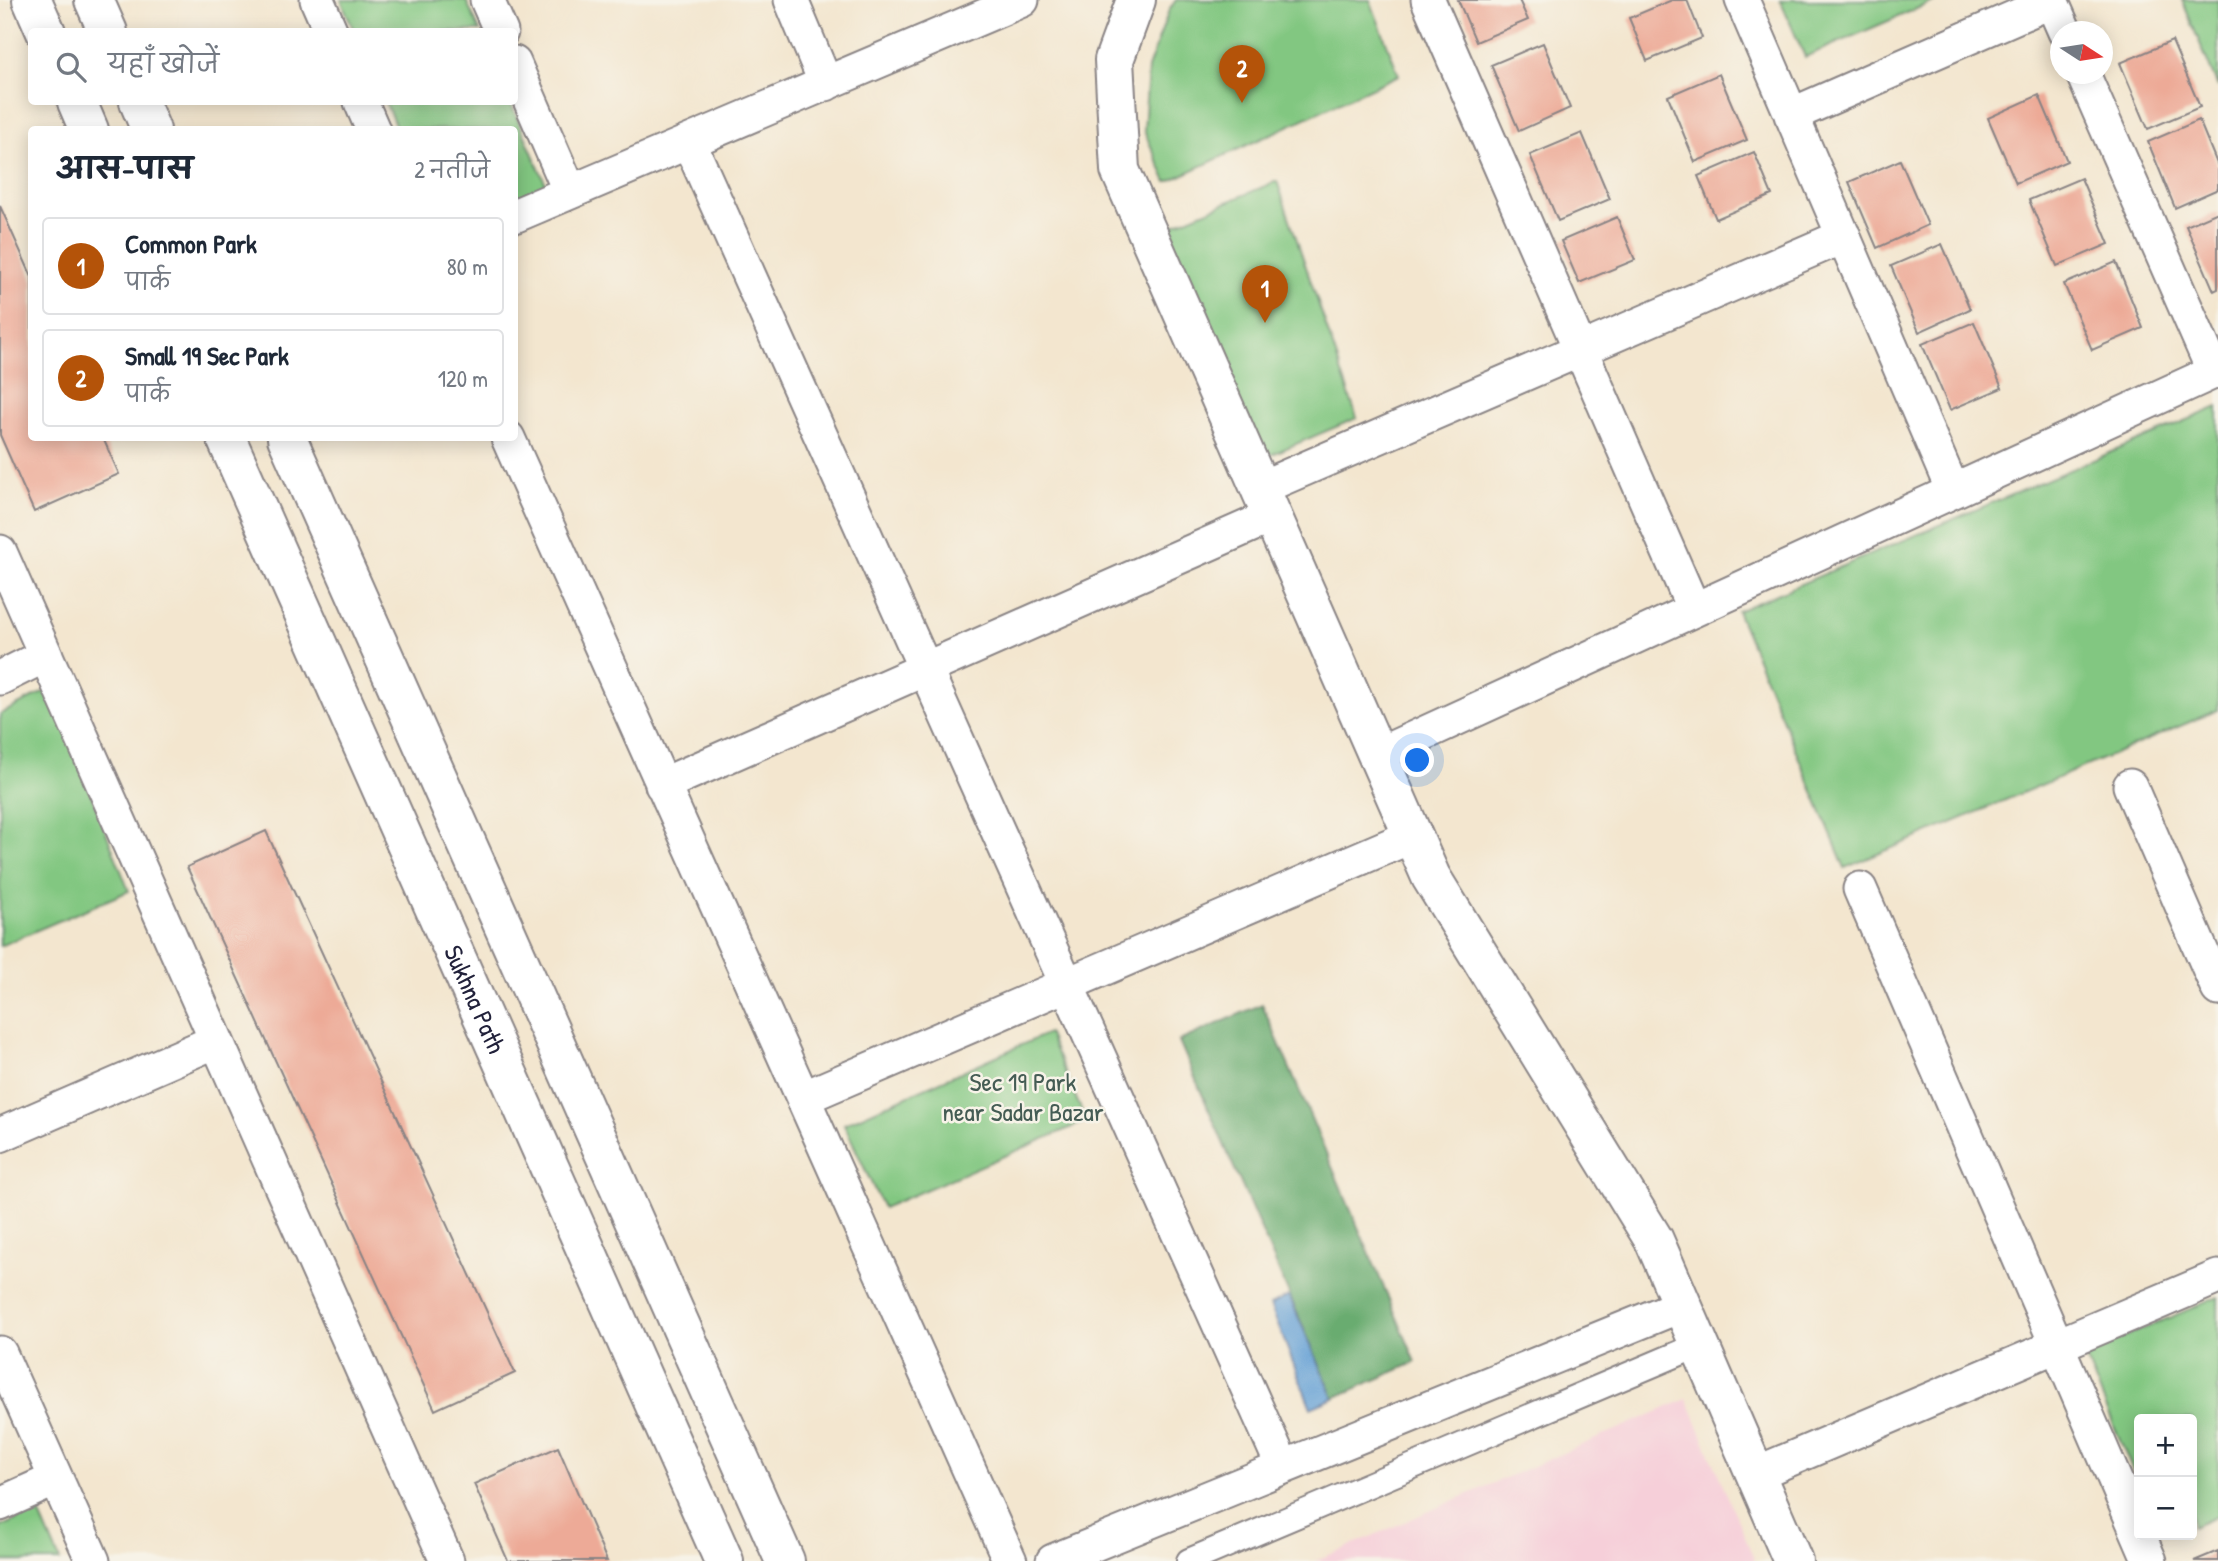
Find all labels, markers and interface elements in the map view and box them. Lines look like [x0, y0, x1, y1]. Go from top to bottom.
north arrow [2050, 21, 2113, 84]
search box [28, 28, 518, 105]
pin: 2 [1219, 45, 1265, 103]
text: यहाँ खोजें [108, 46, 219, 81]
icon: search [52, 48, 90, 86]
text: आस-पास [56, 148, 193, 188]
text: 2 नतीजे [414, 154, 490, 185]
text: Common Park [125, 226, 257, 261]
text: 1 [77, 251, 85, 282]
text: 80 m [447, 251, 488, 282]
pin: 1 [1242, 265, 1288, 323]
text: पार्क [125, 266, 170, 297]
text: Small 19 Sec Park [125, 338, 289, 373]
text: 2 [76, 363, 86, 394]
text: 120 m [438, 363, 488, 394]
text: पार्क [125, 378, 170, 409]
your location [1400, 743, 1434, 777]
street label: Sukhna Path [436, 940, 515, 1059]
park label: Sec 19 Park near Sadar Bazar [942, 1064, 1104, 1129]
map controls [2134, 1414, 2197, 1540]
button: + [2134, 1414, 2197, 1477]
button: − [2134, 1477, 2197, 1540]

